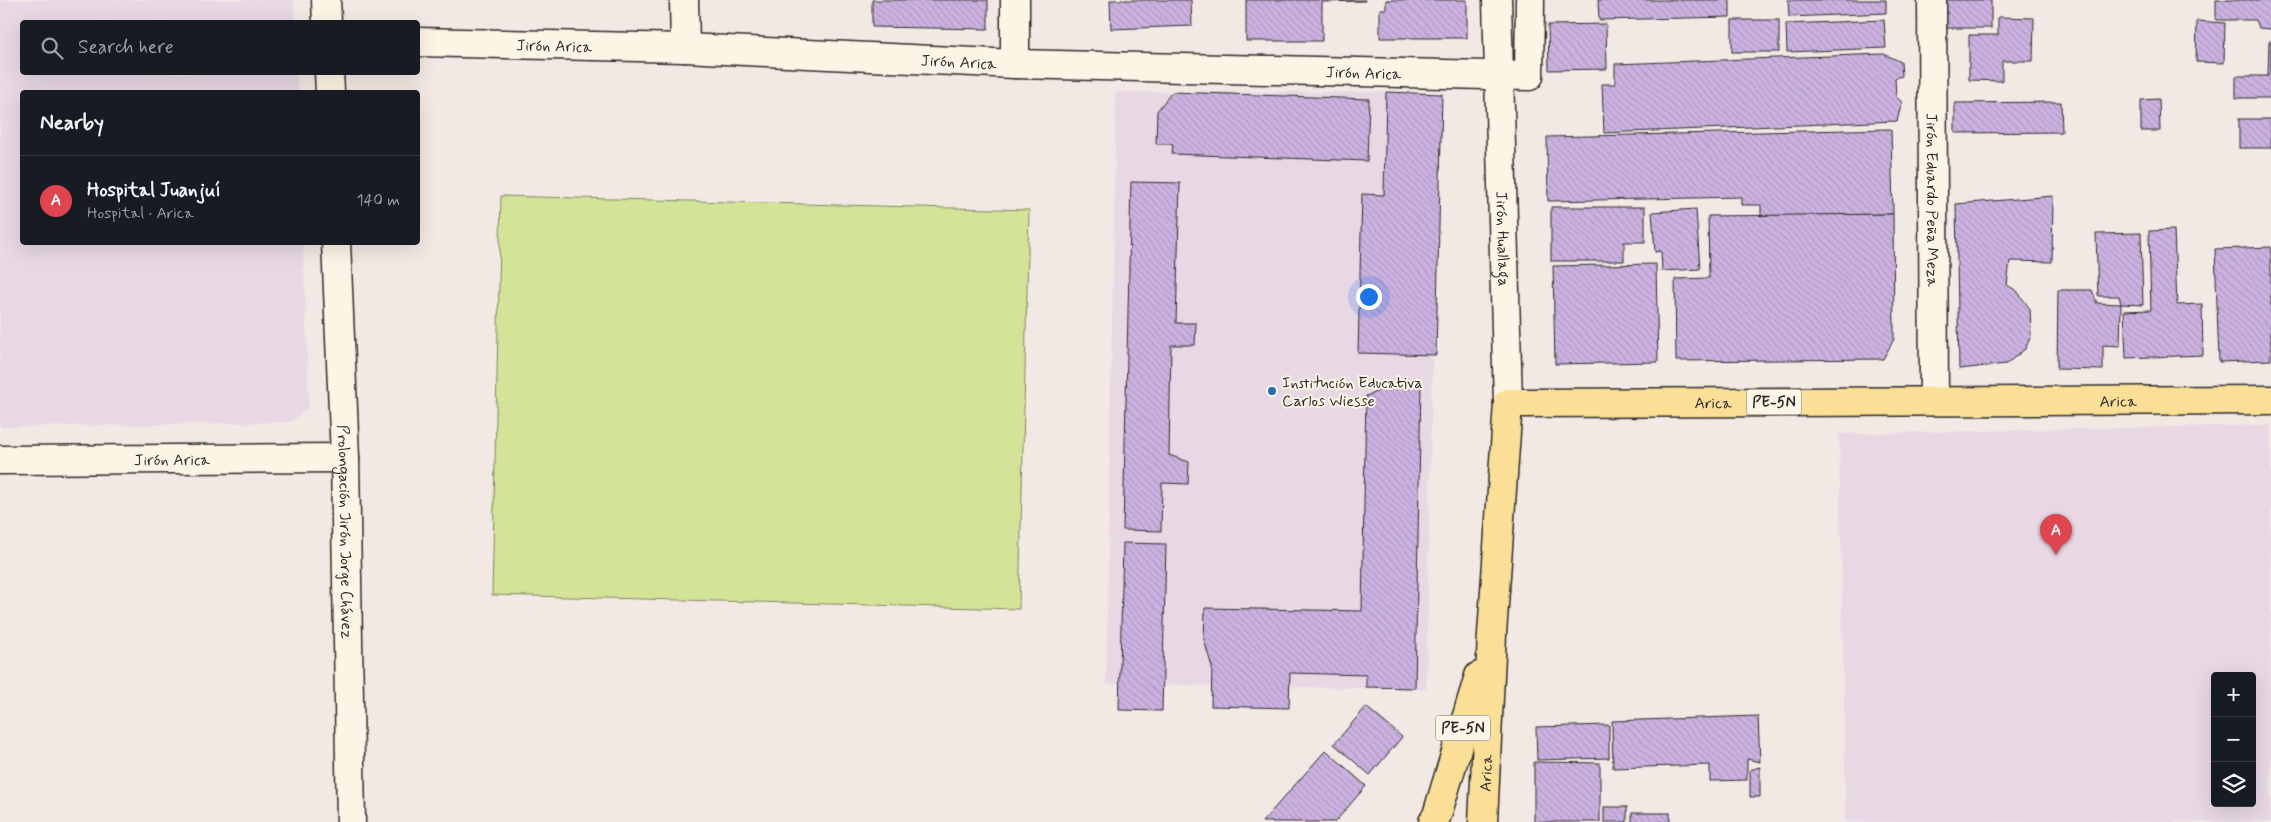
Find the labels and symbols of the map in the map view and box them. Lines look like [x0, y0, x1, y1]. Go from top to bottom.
street label: Jirón Arica [516, 35, 592, 58]
street label: Jirón Arica [920, 50, 997, 75]
street label: Jirón Arica [1325, 62, 1402, 85]
street label: Jirón Eduardo Peña Meza [1921, 113, 1942, 288]
street label: Jirón Huallaga [1490, 191, 1514, 287]
your location [1356, 284, 1382, 310]
place label: Institución Educativa Carlos Wiesse [1282, 373, 1422, 412]
marker: Institución Educativa Carlos Wiesse [1266, 385, 1278, 397]
road number: PE-5N [1746, 390, 1802, 414]
street label: Arica [2099, 392, 2137, 413]
street label: Arica [1694, 393, 1732, 414]
street label: Prolongación Jirón Jorge Chávez [332, 424, 357, 639]
street label: Jirón Arica [134, 450, 210, 471]
pin: A [2040, 514, 2072, 555]
road number: PE-5N [1436, 716, 1490, 740]
street label: Arica [1475, 754, 1498, 792]

